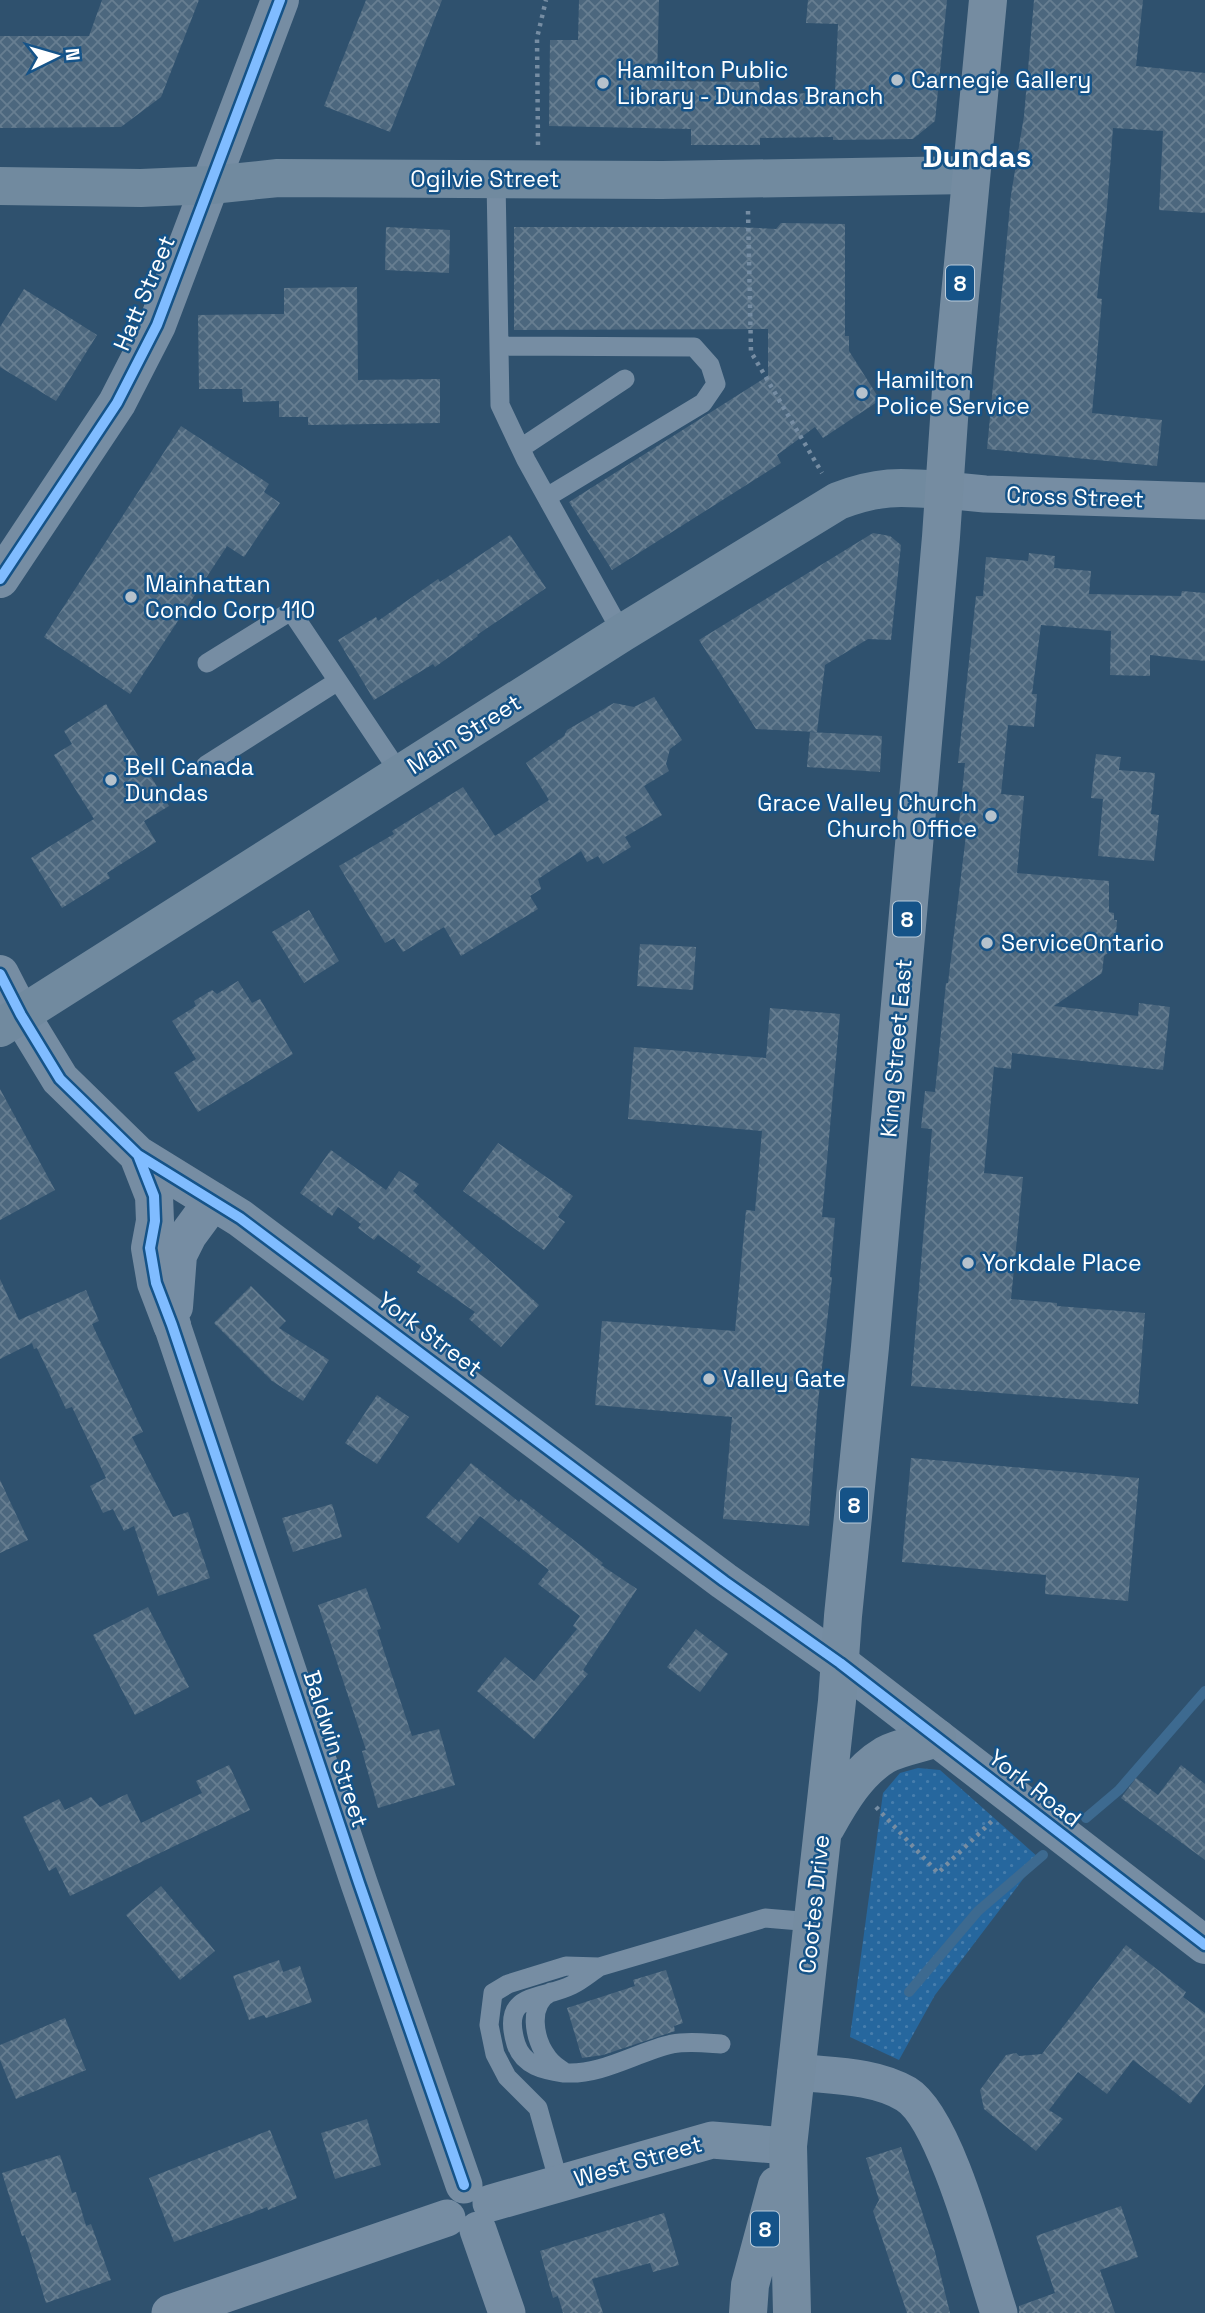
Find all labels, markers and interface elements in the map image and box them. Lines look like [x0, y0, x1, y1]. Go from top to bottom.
north arrow [21, 21, 91, 91]
text: N [59, 47, 85, 62]
place label: Hamilton Public Library - Dundas Branch [617, 55, 883, 111]
place label: Carnegie Gallery [911, 65, 1091, 95]
marker: Carnegie Gallery [889, 72, 905, 88]
marker: Hamilton Public Library - Dundas Branch [595, 75, 611, 91]
district label: Dundas [922, 137, 1032, 176]
street label: Ogilvie Street [410, 164, 560, 194]
street label: Hatt Street [106, 231, 182, 355]
road number: 8 [946, 266, 974, 300]
place label: Hamilton Police Service [876, 365, 1030, 421]
marker: Hamilton Police Service [854, 385, 870, 401]
street label: Cross Street [1006, 480, 1144, 514]
place label: Mainhattan Condo Corp 110 [145, 569, 315, 625]
marker: Mainhattan Condo Corp 110 [123, 589, 139, 605]
street label: Main Street [401, 687, 527, 781]
place label: Bell Canada Dundas [125, 752, 254, 808]
marker: Bell Canada Dundas [103, 772, 119, 788]
place label: Grace Valley Church Church Office [757, 788, 977, 844]
marker: Grace Valley Church Church Office [983, 808, 999, 824]
road number: 8 [893, 902, 921, 936]
place label: ServiceOntario [1001, 928, 1164, 958]
marker: ServiceOntario [979, 935, 995, 951]
street label: King Street East [873, 957, 919, 1139]
place label: Yorkdale Place [982, 1248, 1142, 1278]
marker: Yorkdale Place [960, 1255, 976, 1271]
street label: York Street [372, 1285, 488, 1383]
place label: Valley Gate [723, 1364, 846, 1394]
marker: Valley Gate [701, 1371, 717, 1387]
road number: 8 [840, 1488, 868, 1522]
street label: Baldwin Street [297, 1667, 375, 1831]
street label: York Road [983, 1742, 1087, 1834]
street label: Cootes Drive [792, 1833, 836, 1975]
street label: West Street [570, 2128, 706, 2194]
road number: 8 [751, 2212, 779, 2246]

